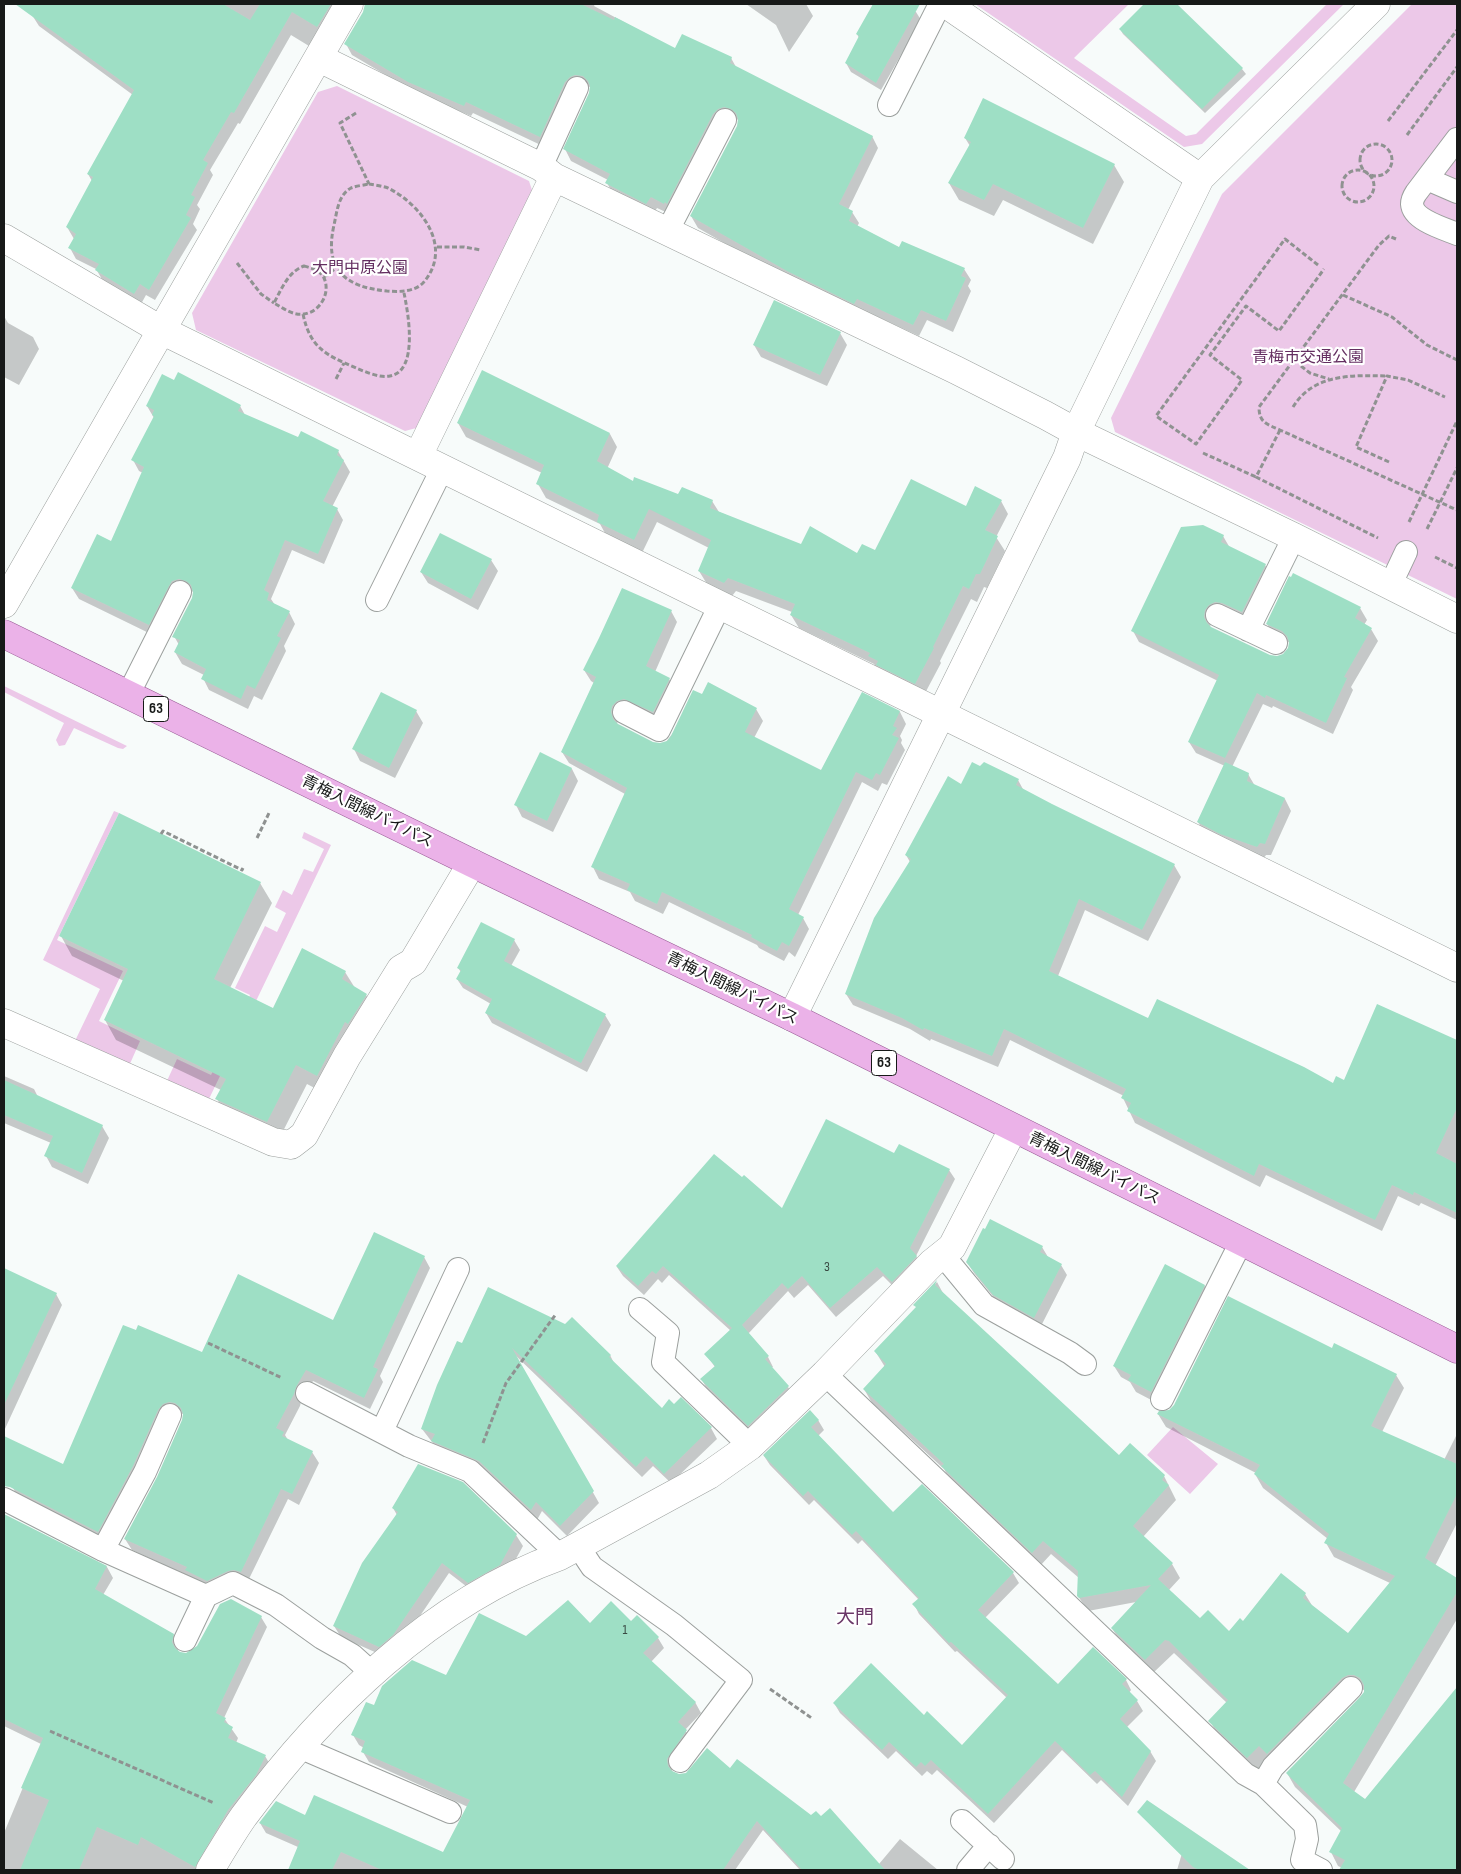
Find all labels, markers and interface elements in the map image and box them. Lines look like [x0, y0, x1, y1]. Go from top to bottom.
park label: 大門中原公園 [312, 259, 408, 279]
park label: 青梅市交通公園 [1252, 348, 1364, 368]
road number: 63 [144, 696, 168, 722]
street label: 青梅入間線バイパス [298, 772, 436, 852]
street label: 青梅入間線バイパス [663, 949, 801, 1029]
road number: 63 [872, 1050, 896, 1076]
street label: 青梅入間線バイパス [1025, 1129, 1163, 1209]
house number: 3 [824, 1259, 830, 1275]
district label: 大門 [836, 1607, 874, 1629]
house number: 1 [623, 1622, 627, 1638]

